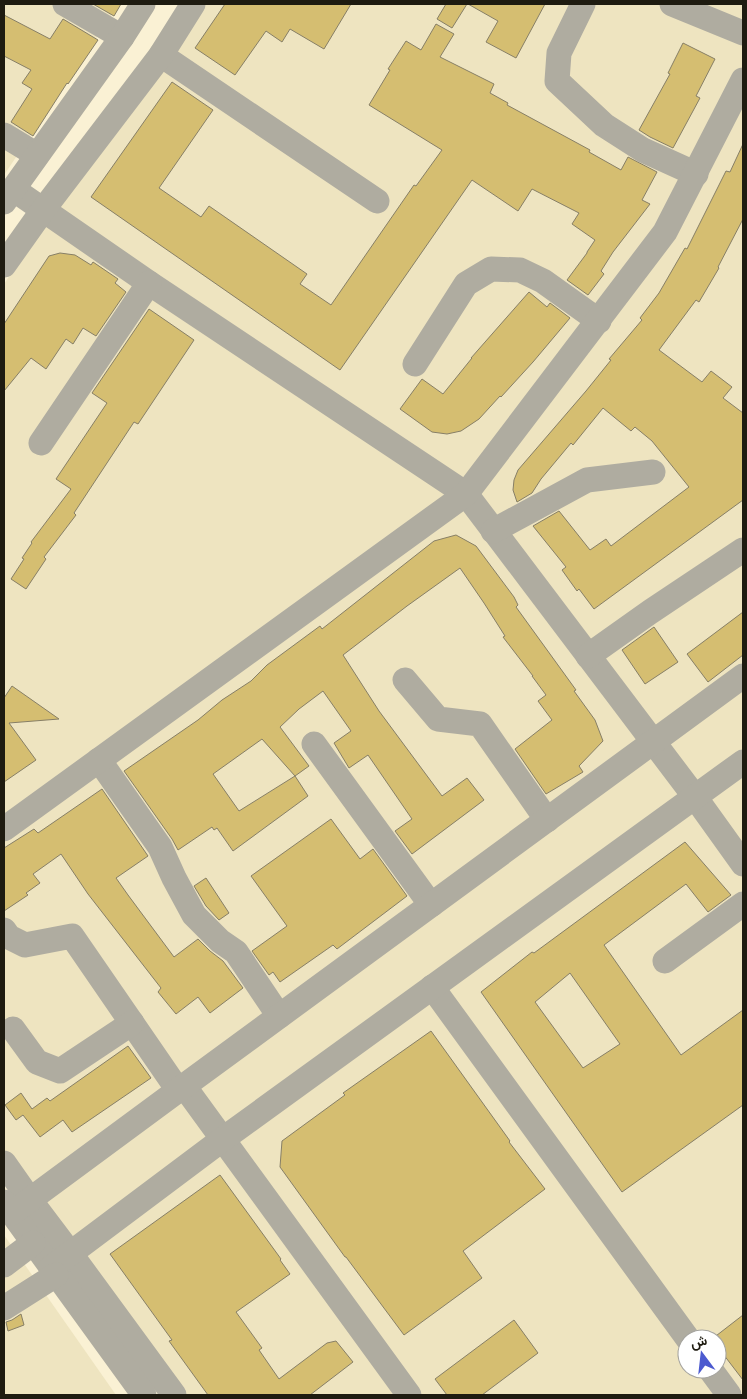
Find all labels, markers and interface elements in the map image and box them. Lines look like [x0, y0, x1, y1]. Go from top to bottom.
north arrow [677, 1329, 727, 1379]
text: ش [688, 1331, 709, 1352]

